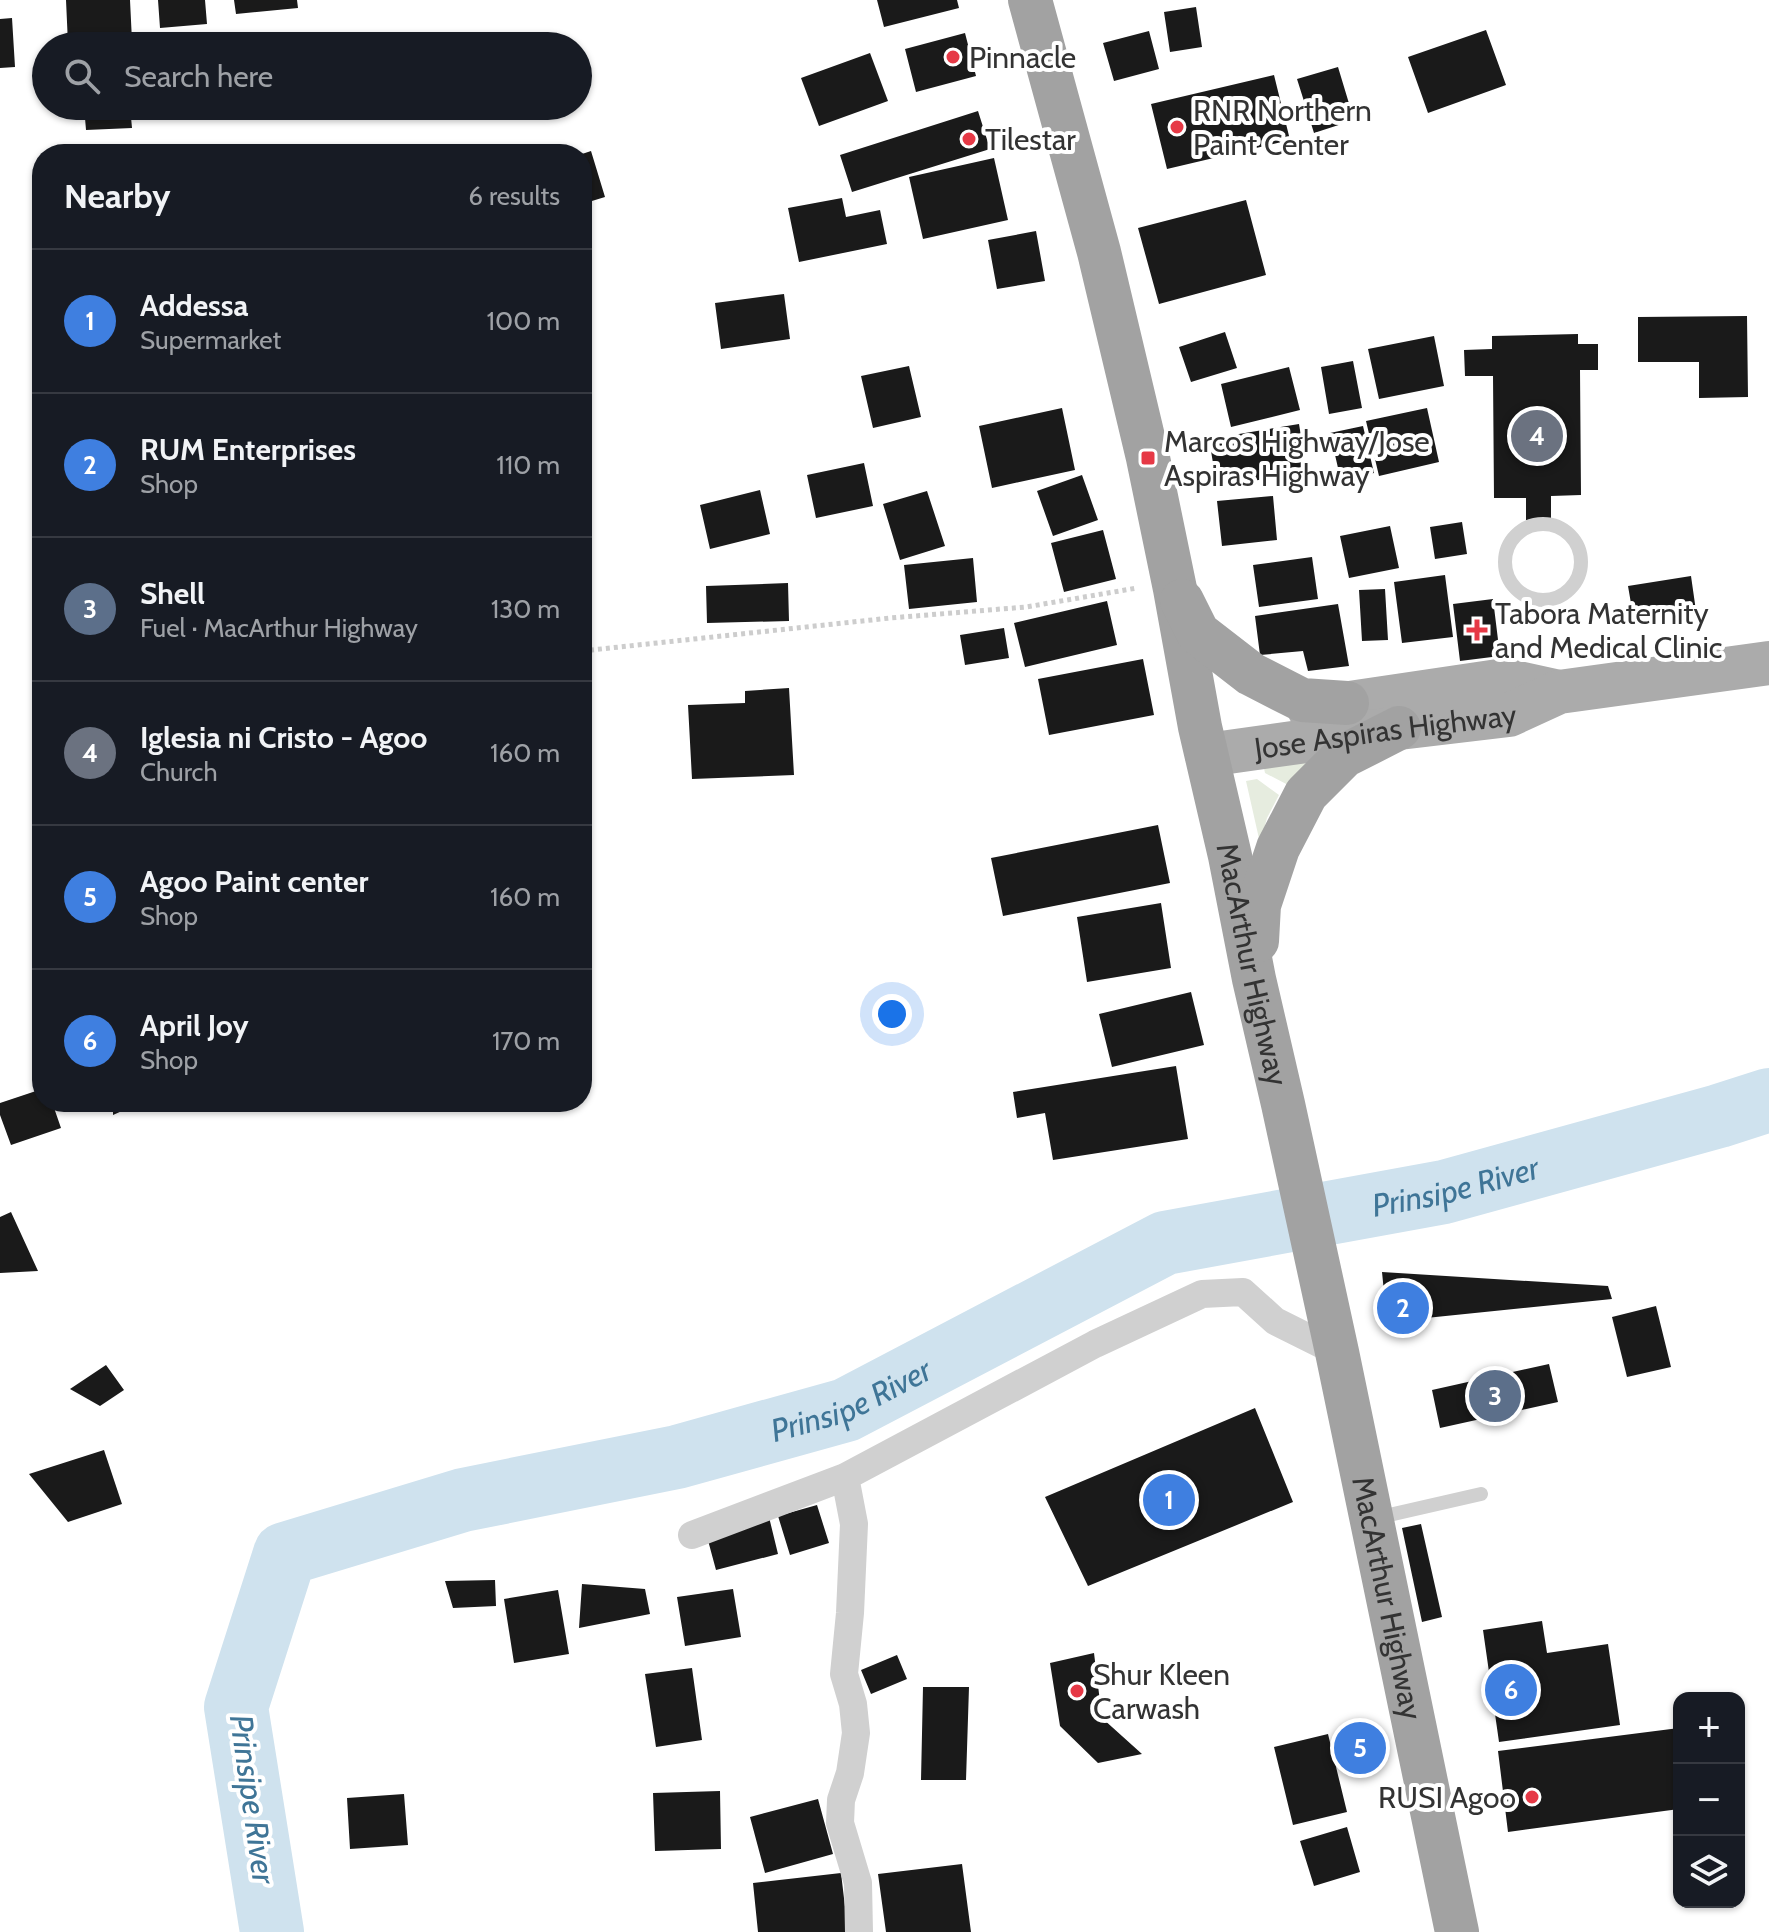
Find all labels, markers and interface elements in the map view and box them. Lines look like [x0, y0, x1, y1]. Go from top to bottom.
search box [32, 32, 592, 120]
place label: Pinnacle [969, 39, 1076, 76]
marker: Pinnacle [944, 48, 962, 66]
icon: search [60, 54, 104, 98]
text: Search here [124, 58, 273, 95]
place label: RNR Northern Paint Center [1193, 92, 1372, 163]
marker: RNR Northern Paint Center [1168, 118, 1186, 136]
place label: Tilestar [985, 121, 1076, 158]
marker: Tilestar [960, 130, 978, 148]
text: Nearby [64, 175, 171, 217]
text: 6 results [468, 180, 560, 212]
text: Addessa [140, 287, 248, 324]
text: 1 [85, 305, 95, 337]
text: 100 m [487, 305, 560, 337]
text: Supermarket [140, 324, 281, 356]
pin: 4 [1511, 406, 1563, 466]
place label: Marcos Highway/Jose Aspiras Highway [1164, 423, 1430, 494]
text: RUM Enterprises [140, 431, 356, 468]
text: 2 [83, 449, 97, 481]
text: 110 m [496, 449, 560, 481]
marker: Marcos Highway/Jose Aspiras Highway [1139, 449, 1157, 467]
text: Shop [140, 468, 198, 500]
text: Shell [140, 575, 205, 612]
text: 3 [83, 593, 97, 625]
text: 130 m [491, 593, 560, 625]
place label: Tabora Maternity and Medical Clinic [1495, 595, 1722, 666]
text: Fuel · MacArthur Highway [140, 612, 418, 644]
marker: Tabora Maternity and Medical Clinic [1466, 619, 1488, 641]
street label: Jose Aspiras Highway [1251, 696, 1519, 767]
text: Iglesia ni Cristo - Agoo [140, 719, 427, 756]
text: 4 [82, 737, 98, 769]
text: 160 m [490, 737, 560, 769]
text: Church [140, 756, 218, 788]
street label: MacArthur Highway [1209, 839, 1297, 1089]
text: Agoo Paint center [140, 863, 368, 900]
text: 5 [83, 881, 97, 913]
text: 160 m [490, 881, 560, 913]
text: Shop [140, 900, 198, 932]
your location [872, 994, 912, 1034]
text: April Joy [140, 1007, 249, 1044]
text: 6 [83, 1025, 97, 1057]
text: 170 m [492, 1025, 560, 1057]
text: Shop [140, 1044, 198, 1076]
water label: Prinsipe River [1369, 1147, 1544, 1224]
pin: 2 [1377, 1278, 1429, 1338]
water label: Prinsipe River [766, 1349, 939, 1450]
pin: 3 [1469, 1366, 1521, 1426]
pin: 1 [1143, 1470, 1195, 1530]
street label: MacArthur Highway [1345, 1473, 1431, 1723]
place label: Shur Kleen Carwash [1093, 1656, 1230, 1727]
pin: 6 [1485, 1660, 1537, 1720]
marker: Shur Kleen Carwash [1068, 1682, 1086, 1700]
map controls [1673, 1692, 1745, 1908]
button: + [1673, 1692, 1745, 1764]
water label: Prinsipe River [222, 1712, 284, 1887]
pin: 5 [1334, 1718, 1386, 1778]
button: − [1673, 1764, 1745, 1836]
place label: RUSI Agoo [1378, 1779, 1516, 1816]
marker: RUSI Agoo [1523, 1788, 1541, 1806]
button: layers [1673, 1836, 1745, 1908]

